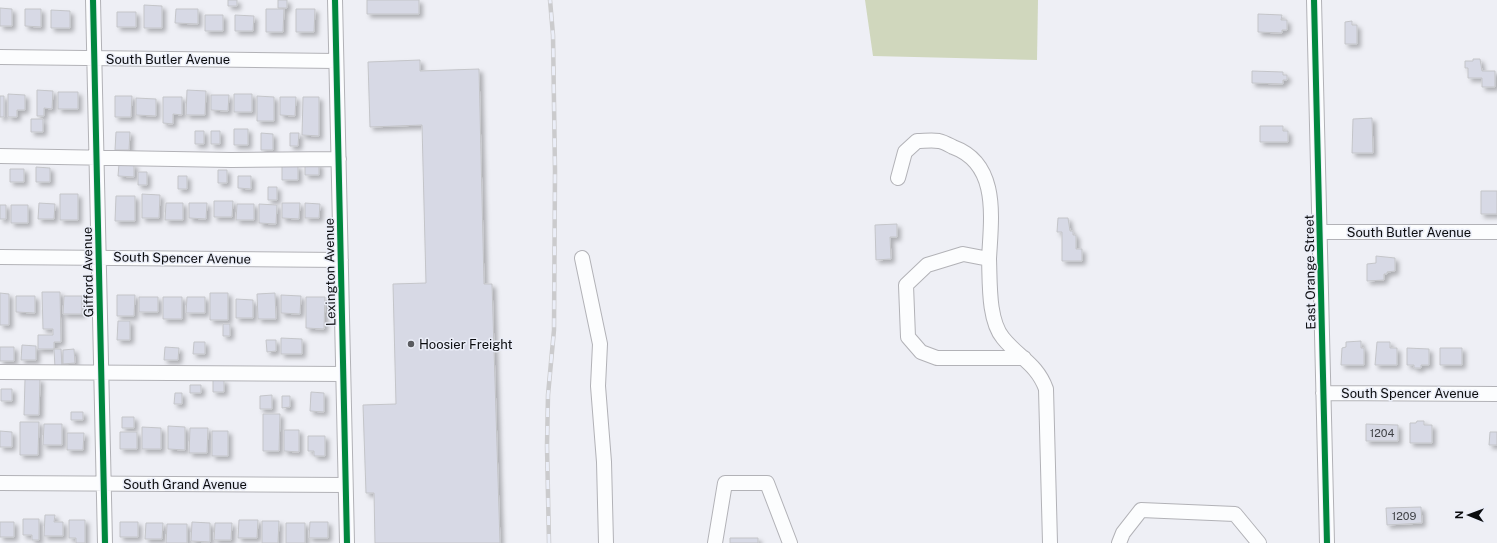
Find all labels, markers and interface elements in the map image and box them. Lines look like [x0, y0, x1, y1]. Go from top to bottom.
street label: South Butler Avenue [106, 52, 230, 67]
street label: East Orange Street [1301, 214, 1319, 330]
street label: Lexington Avenue [322, 218, 338, 326]
street label: South Butler Avenue [1347, 225, 1471, 240]
street label: Gifford Avenue [80, 227, 96, 317]
street label: South Spencer Avenue [113, 249, 251, 267]
place label: Hoosier Freight [419, 337, 513, 352]
marker: Hoosier Freight [406, 339, 416, 349]
street label: South Spencer Avenue [1341, 386, 1479, 401]
house number: 1204 [1370, 427, 1394, 439]
street label: South Grand Avenue [123, 477, 247, 492]
north arrow [1449, 495, 1489, 535]
house number: 1209 [1392, 510, 1416, 522]
text: N [1453, 510, 1465, 519]

